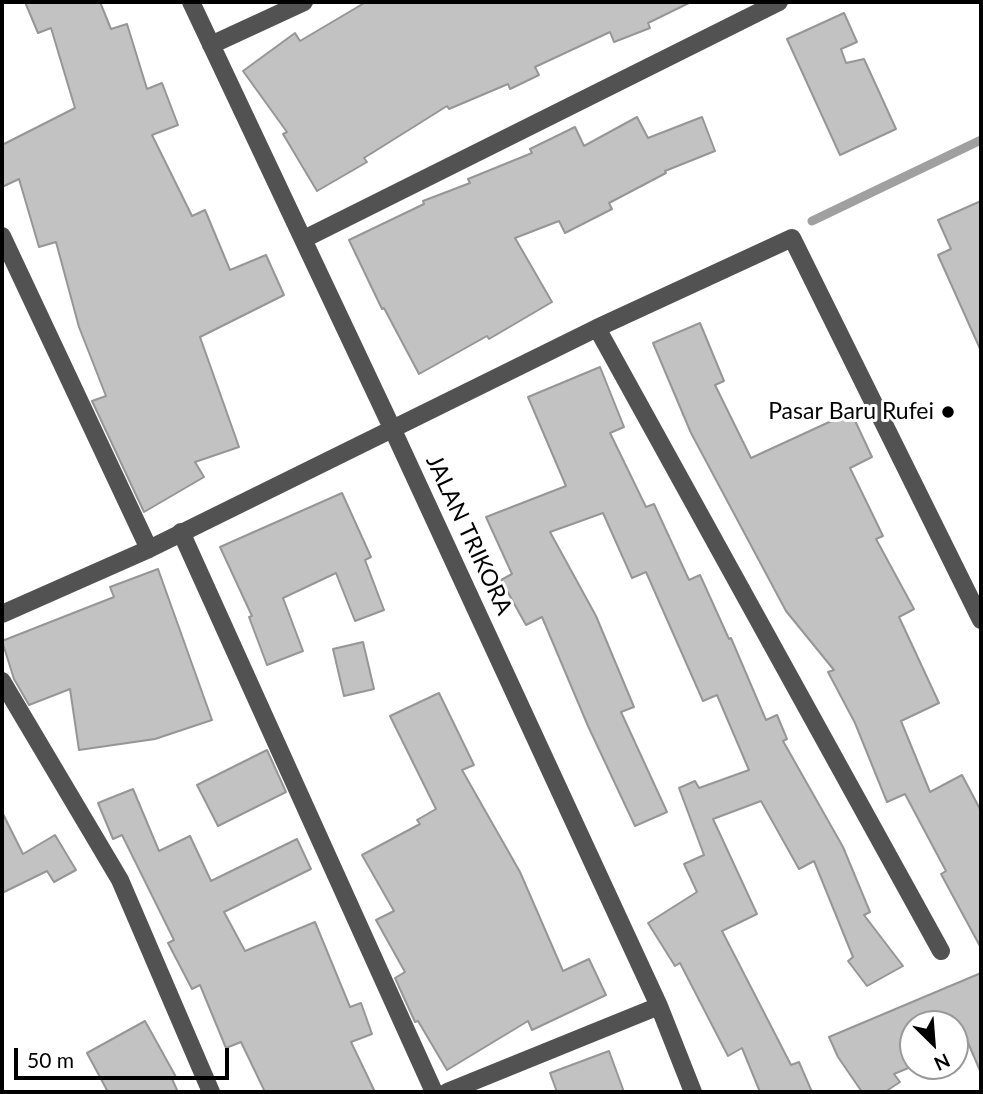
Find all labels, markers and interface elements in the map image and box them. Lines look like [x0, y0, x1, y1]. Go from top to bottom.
place label: Pasar Baru Rufei [768, 398, 934, 426]
marker: Pasar Baru Rufei [940, 404, 956, 420]
street label: JALAN TRIKORA [420, 451, 518, 619]
north arrow [899, 1010, 969, 1080]
scale bar [18, 1034, 233, 1078]
text: 50 m [27, 1047, 74, 1072]
text: N [931, 1049, 954, 1076]

